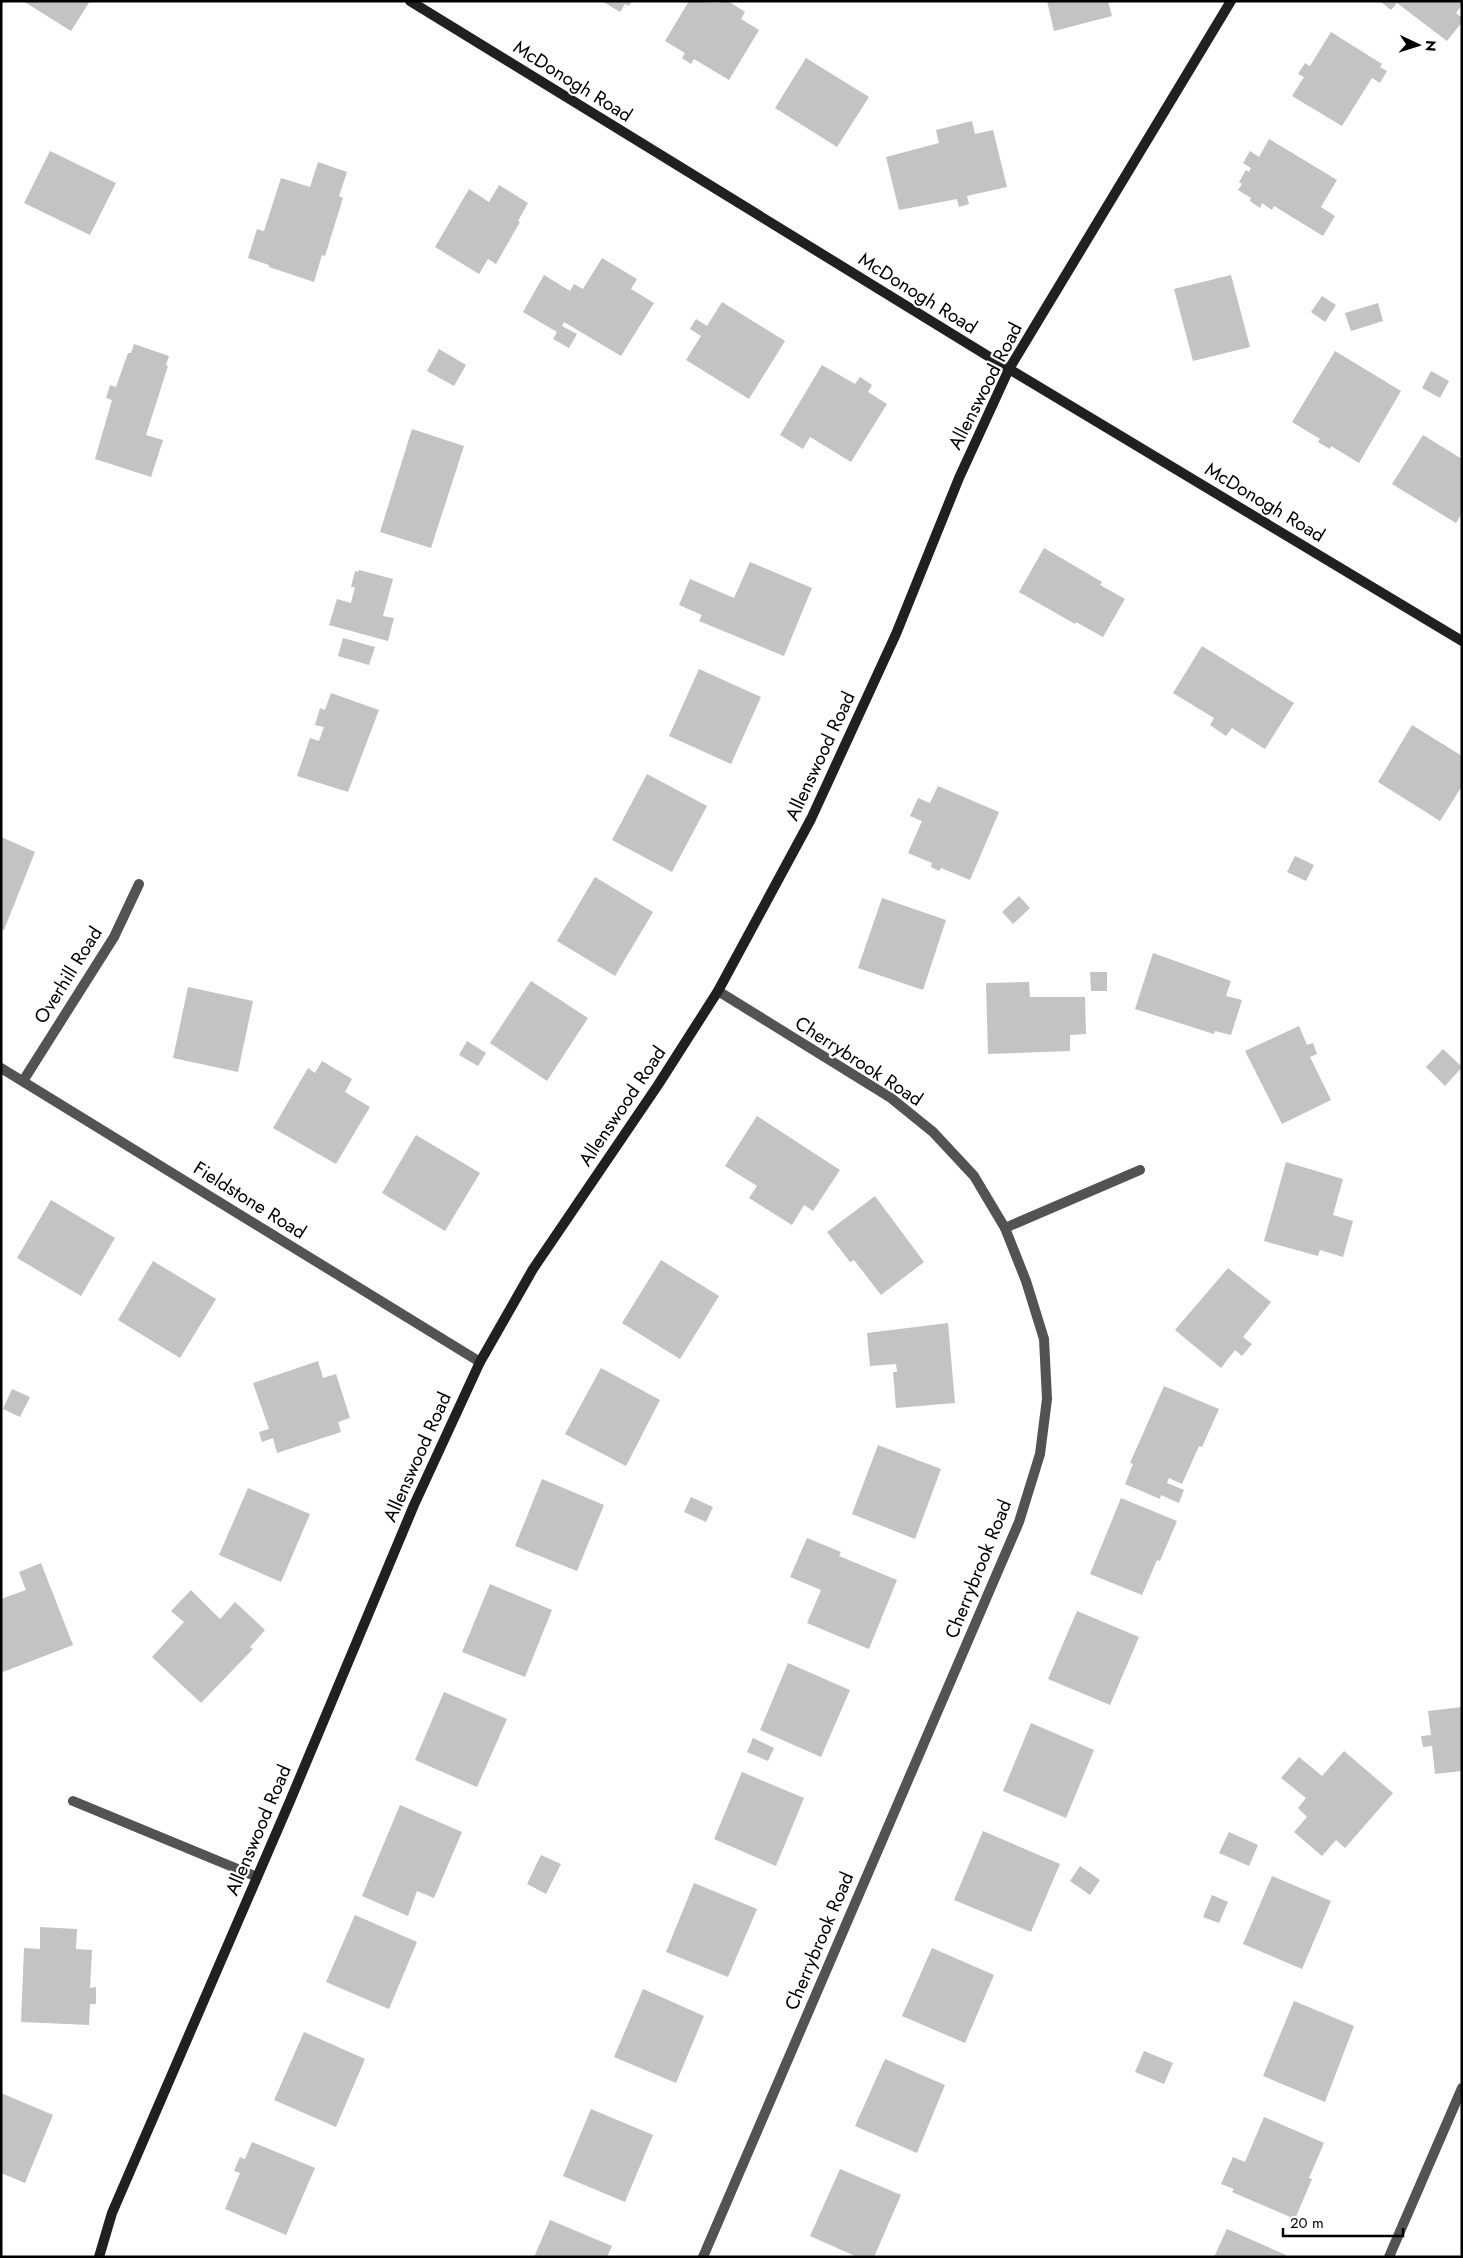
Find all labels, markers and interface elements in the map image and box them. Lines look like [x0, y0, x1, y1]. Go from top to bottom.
north arrow [1393, 20, 1443, 70]
street label: McDonogh Road [508, 34, 638, 128]
text: N [1421, 40, 1441, 52]
street label: McDonogh Road [853, 246, 983, 340]
street label: Allenswood Road [941, 318, 1029, 454]
street label: McDonogh Road [1200, 456, 1330, 548]
street label: Allenswood Road [778, 687, 862, 825]
street label: Overhill Road [27, 921, 109, 1029]
street label: Cherrybrook Road [790, 1009, 928, 1113]
street label: Allenswood Road [572, 1041, 672, 1171]
street label: Fieldstone Road [188, 1155, 312, 1245]
street label: Allenswood Road [376, 1388, 458, 1526]
street label: Cherrybrook Road [938, 1496, 1018, 1642]
street label: Allenswood Road [218, 1761, 298, 1899]
street label: Cherrybrook Road [778, 1868, 860, 2014]
scale bar [1283, 2206, 1403, 2238]
text: 20 m [1290, 2212, 1324, 2234]

